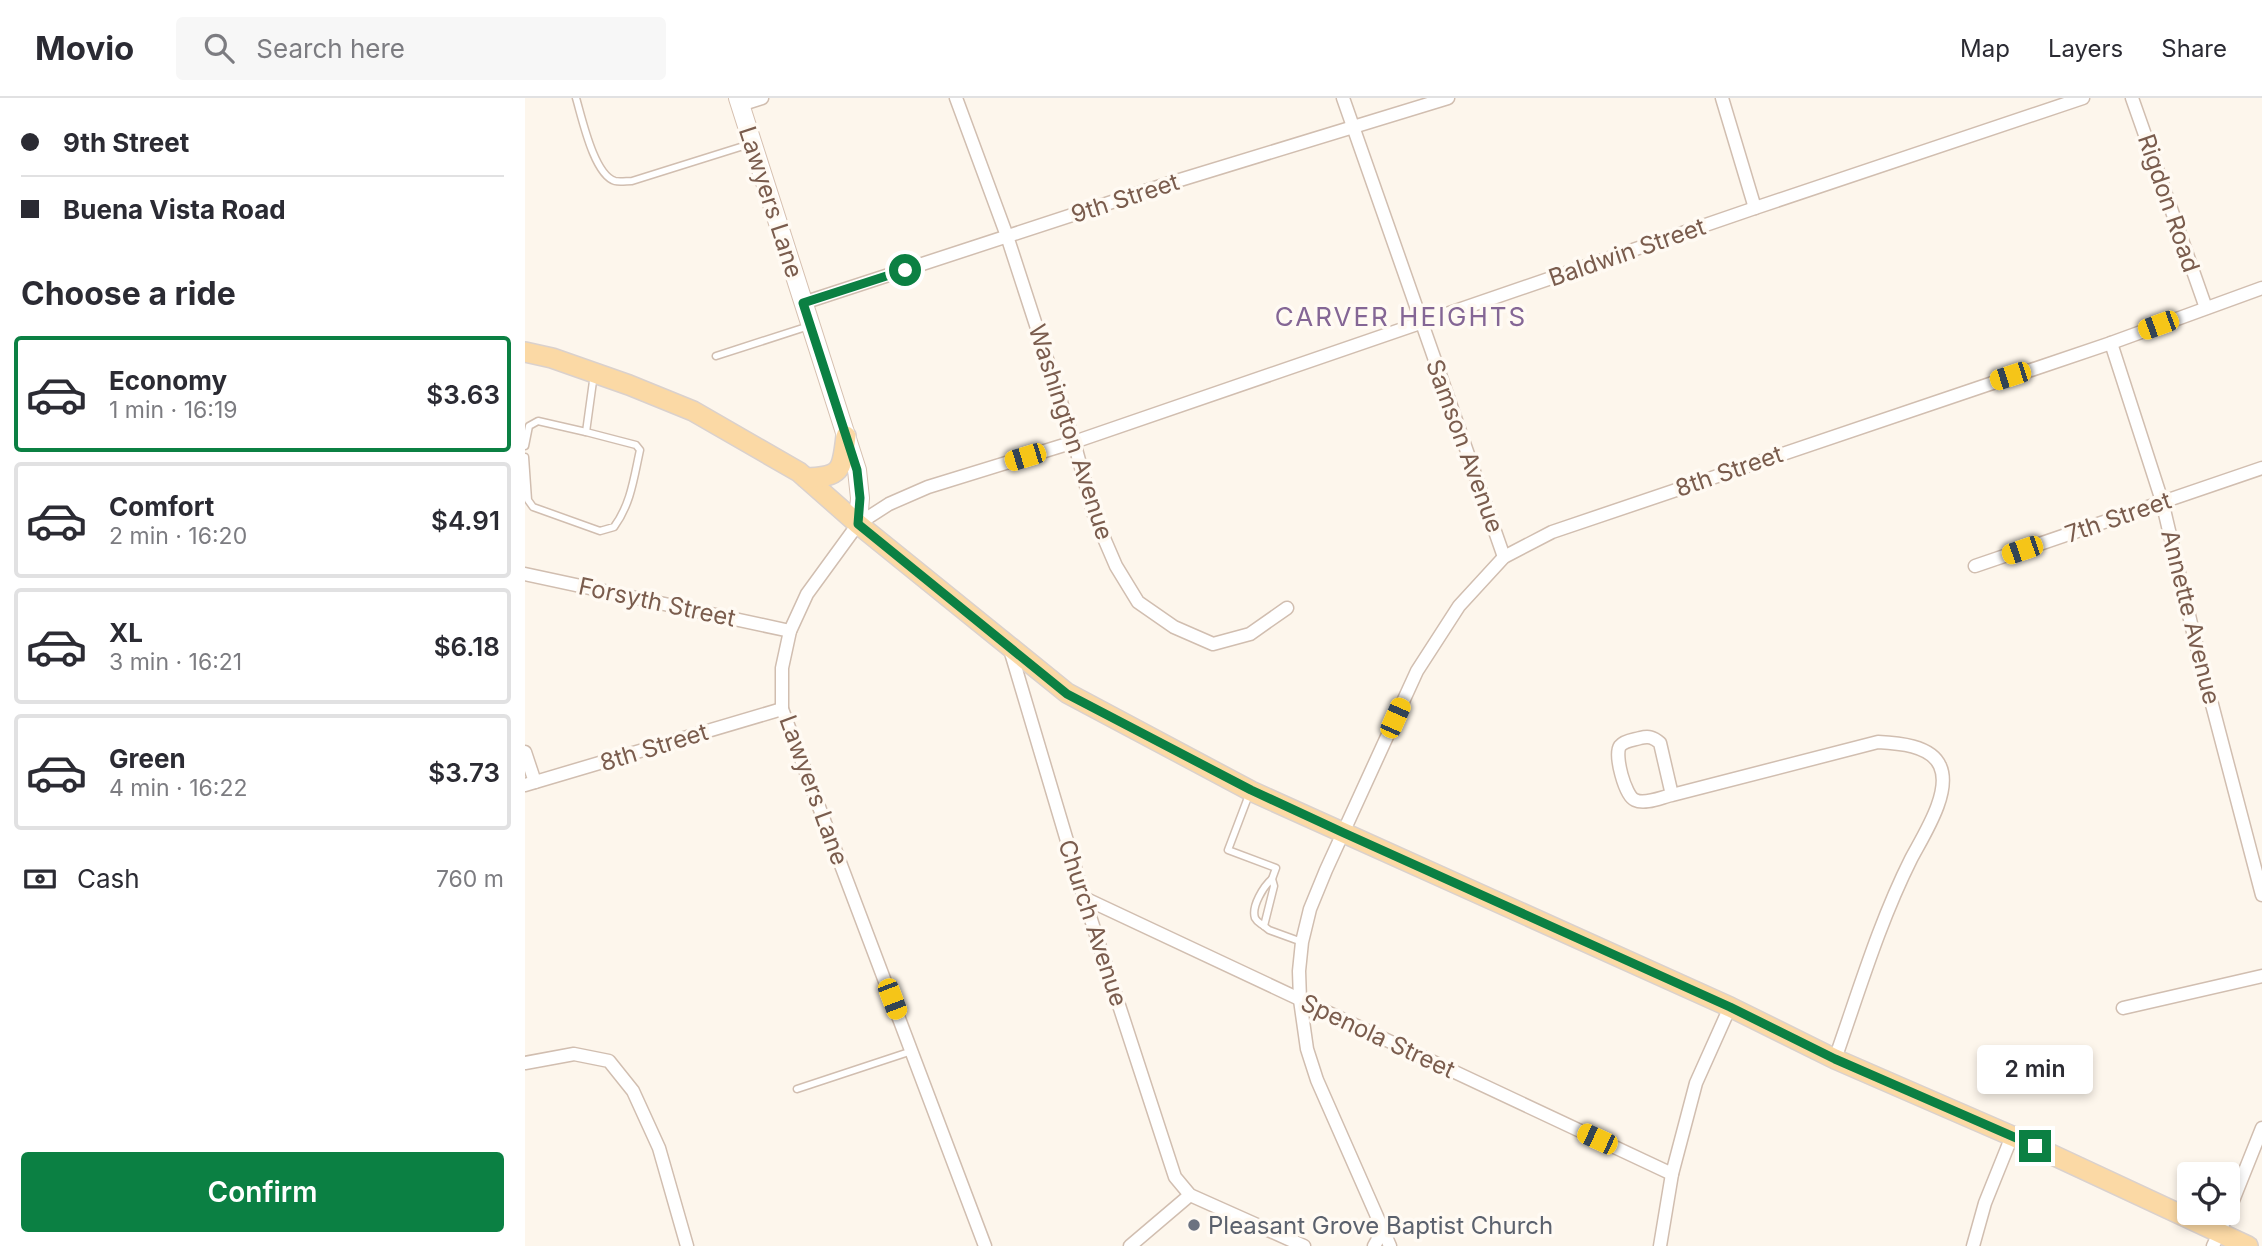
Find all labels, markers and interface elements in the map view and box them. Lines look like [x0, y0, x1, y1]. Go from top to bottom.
search box [176, 17, 666, 80]
text: Movio [35, 28, 134, 68]
icon: search [200, 29, 238, 67]
text: Search here [256, 33, 405, 64]
text: Map [1960, 34, 2010, 63]
text: Layers [2048, 34, 2123, 63]
text: Share [2161, 34, 2227, 63]
street label: Lawyers Lane [733, 123, 809, 281]
text: 9th Street [63, 127, 189, 158]
street label: Rigdon Road [2132, 130, 2206, 276]
street label: 9th Street [1067, 167, 1183, 229]
text: Buena Vista Road [63, 194, 286, 225]
street label: Baldwin Street [1545, 212, 1709, 292]
route start [889, 254, 921, 286]
text: Choose a ride [21, 274, 236, 313]
district label: CARVER HEIGHTS [1275, 301, 1527, 332]
car [2135, 308, 2182, 342]
street label: Washington Avenue [1022, 321, 1120, 543]
street label: Samson Avenue [1420, 355, 1510, 537]
car [1987, 360, 2034, 392]
icon: car [25, 363, 88, 426]
text: Economy [109, 365, 227, 396]
text: $3.63 [426, 379, 500, 410]
text: 1 min · 16:19 [109, 396, 238, 424]
street label: 8th Street [1672, 439, 1787, 503]
car [1002, 441, 1049, 473]
street label: 7th Street [2061, 485, 2175, 549]
icon: car [25, 489, 88, 552]
text: Comfort [109, 491, 214, 522]
text: $4.91 [431, 505, 500, 536]
text: 2 min · 16:20 [109, 522, 247, 550]
street label: Annette Avenue [2155, 527, 2227, 707]
car [1999, 533, 2046, 567]
street label: Forsyth Street [576, 571, 738, 633]
icon: car [25, 615, 88, 678]
text: XL [109, 617, 143, 648]
text: $6.18 [434, 631, 500, 662]
text: 3 min · 16:21 [109, 648, 242, 676]
car [1377, 695, 1414, 741]
street label: Lawyers Lane [773, 711, 855, 869]
street label: 8th Street [597, 717, 712, 777]
icon: car [25, 741, 88, 804]
text: Green [109, 743, 186, 774]
text: $3.73 [428, 757, 500, 788]
text: 4 min · 16:22 [109, 774, 248, 802]
street label: Church Avenue [1052, 836, 1134, 1010]
icon: cash [21, 860, 59, 898]
text: Cash [77, 863, 140, 894]
text: 760 m [436, 865, 504, 893]
car [875, 976, 910, 1022]
street label: Spenola Street [1296, 988, 1460, 1084]
callout: 2 min [1977, 1044, 2093, 1094]
text: 2 min [2005, 1055, 2065, 1083]
car [1574, 1121, 1621, 1157]
route end [2019, 1130, 2051, 1162]
button: Confirm [21, 1152, 504, 1232]
map controls [2177, 1162, 2240, 1225]
button: locate [2177, 1162, 2240, 1225]
place label: Pleasant Grove Baptist Church [1208, 1211, 1553, 1240]
marker: Pleasant Grove Baptist Church [1186, 1217, 1202, 1233]

